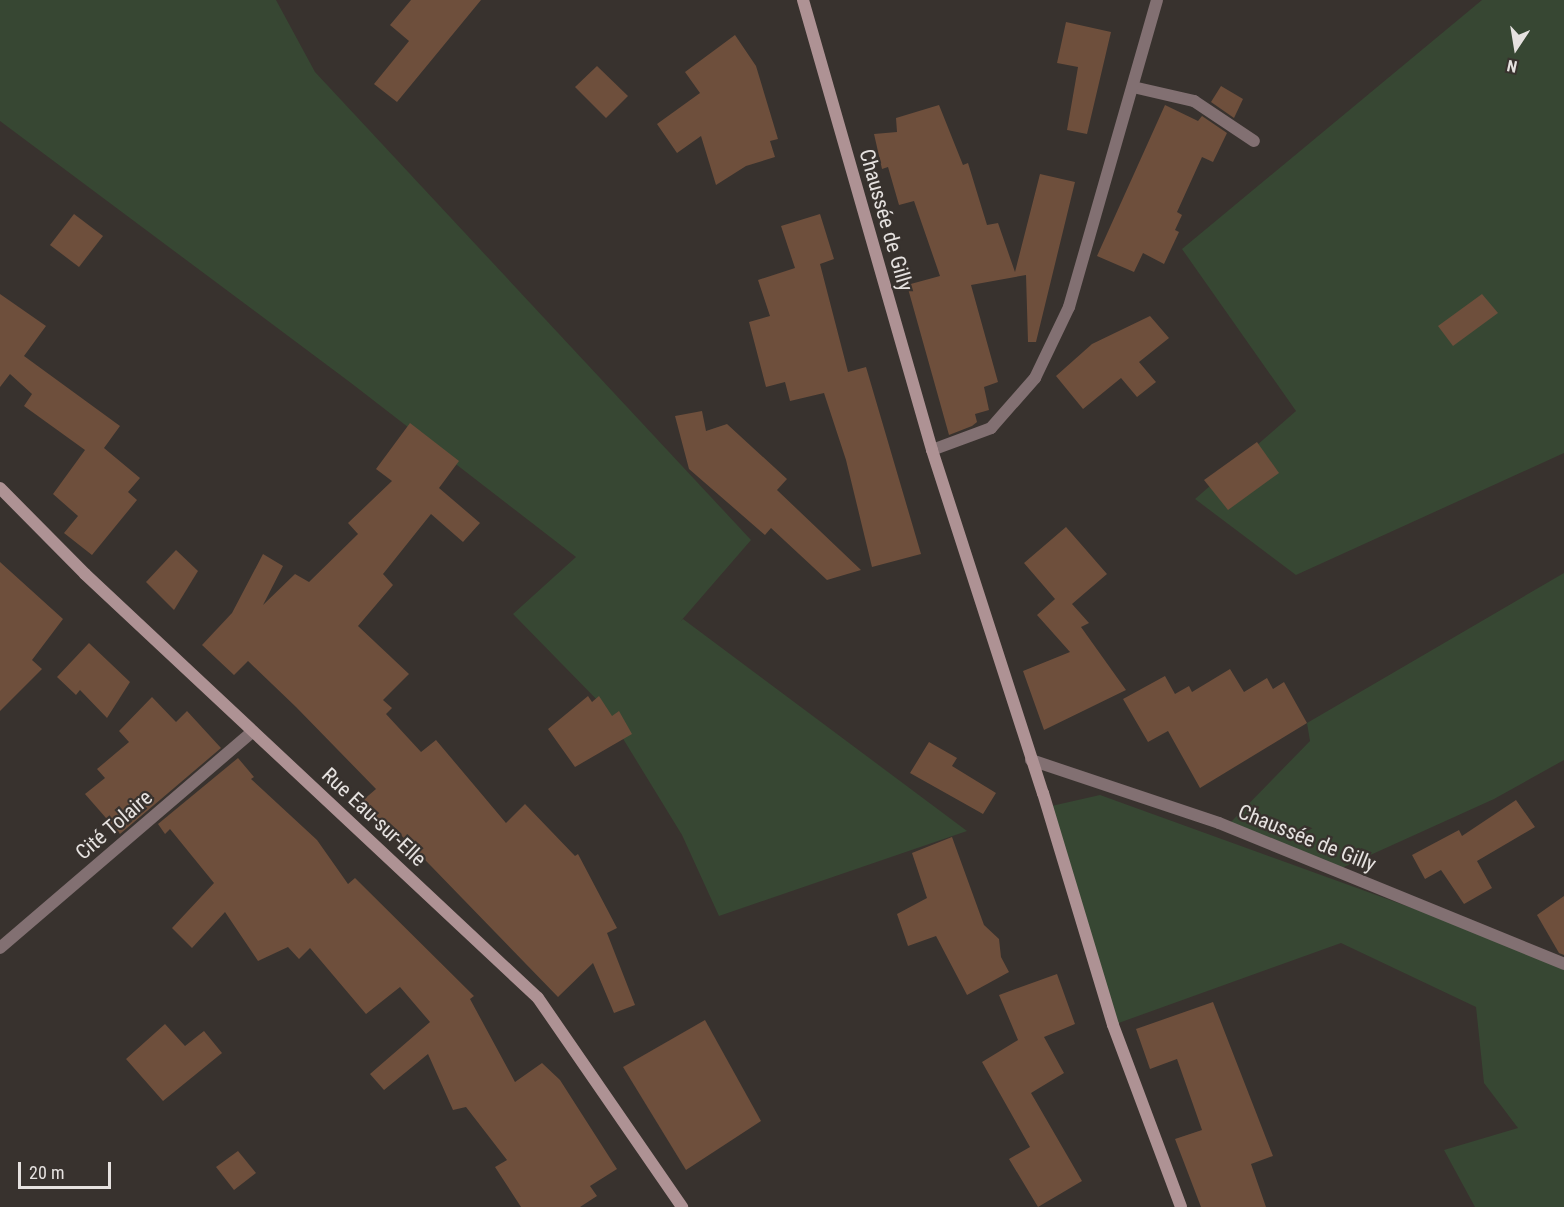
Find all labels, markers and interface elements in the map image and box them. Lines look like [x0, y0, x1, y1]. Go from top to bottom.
north arrow [1486, 18, 1546, 78]
text: N [1505, 56, 1519, 76]
street label: Chaussée de Gilly [854, 146, 918, 294]
street label: Rue Eau-sur-Elle [317, 762, 431, 872]
street label: Cité Tolaire [70, 785, 158, 865]
street label: Chaussée de Gilly [1234, 799, 1380, 877]
scale bar [21, 1150, 114, 1188]
text: 20 m [29, 1162, 64, 1183]

